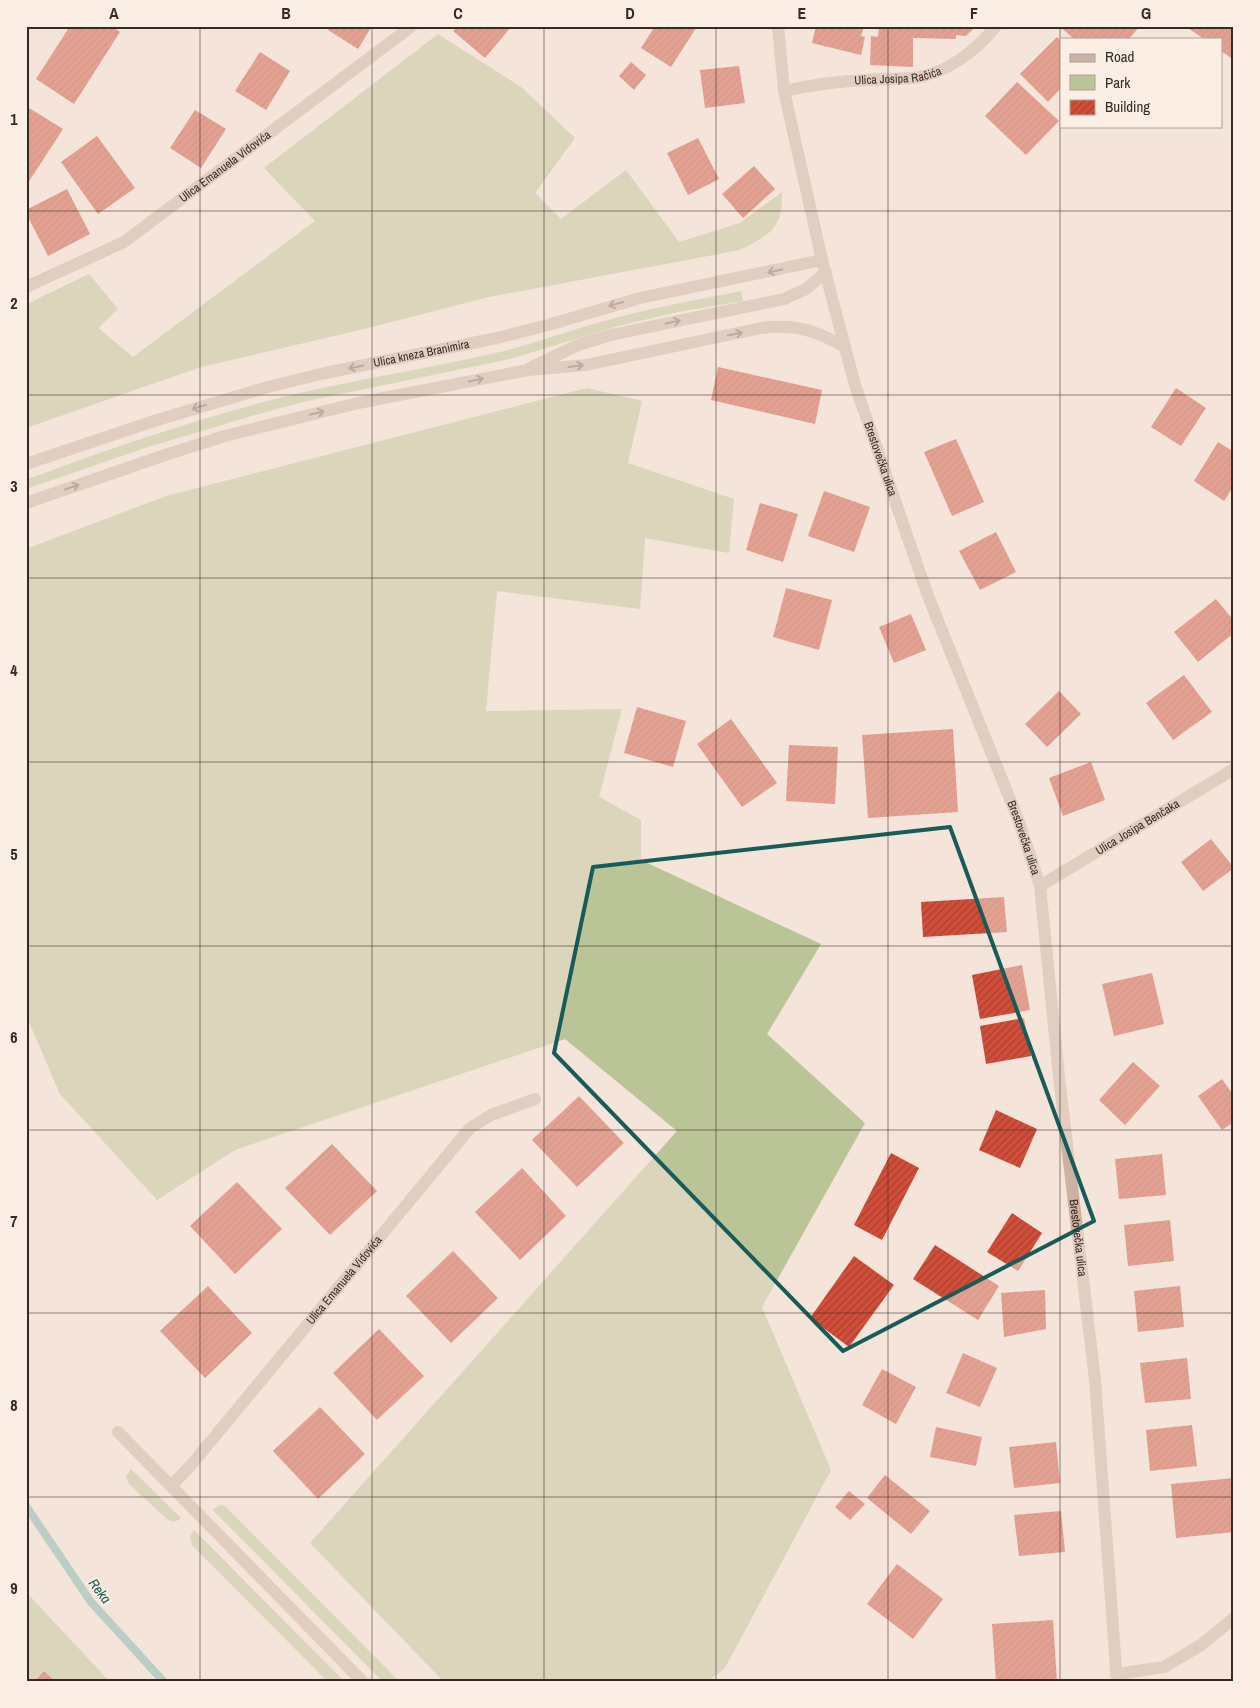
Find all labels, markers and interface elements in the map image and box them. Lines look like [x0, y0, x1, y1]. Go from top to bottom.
text: A [109, 2, 119, 24]
text: B [281, 2, 291, 24]
text: C [453, 2, 463, 24]
text: D [625, 2, 635, 24]
text: E [798, 2, 807, 24]
text: F [970, 2, 978, 24]
text: G [1141, 2, 1151, 24]
legend [1060, 38, 1222, 128]
text: Road [1105, 46, 1134, 67]
street label: Ulica Josipa Račića [854, 63, 944, 89]
text: Park [1105, 72, 1131, 93]
text: Building [1105, 96, 1150, 117]
text: 1 [10, 108, 18, 130]
street label: Ulica Emanuela Vidovića [176, 126, 274, 206]
one-way arrow [767, 267, 783, 276]
text: 2 [10, 292, 18, 314]
one-way arrow [608, 300, 624, 309]
one-way arrow [664, 317, 680, 326]
one-way arrow [727, 328, 743, 338]
street label: Ulica kneza Branimira [372, 336, 471, 371]
one-way arrow [568, 361, 584, 371]
one-way arrow [348, 363, 364, 373]
one-way arrow [468, 374, 484, 384]
one-way arrow [191, 403, 207, 413]
one-way arrow [309, 408, 325, 417]
street label: Brestovečka ulica [860, 420, 901, 499]
text: 3 [10, 475, 18, 497]
one-way arrow [64, 482, 80, 491]
text: 4 [10, 659, 18, 681]
street label: Ulica Josipa Benčaka [1093, 795, 1183, 859]
street label: Brestovečka ulica [1003, 798, 1044, 877]
text: 5 [10, 843, 18, 865]
text: 6 [10, 1026, 18, 1048]
street label: Brestovečka ulica [1066, 1198, 1091, 1278]
text: 7 [10, 1210, 18, 1232]
street label: Ulica Emanuela Vidovića [303, 1232, 386, 1328]
text: 8 [10, 1394, 18, 1416]
water label: Reka [85, 1575, 115, 1607]
text: 9 [10, 1577, 18, 1599]

